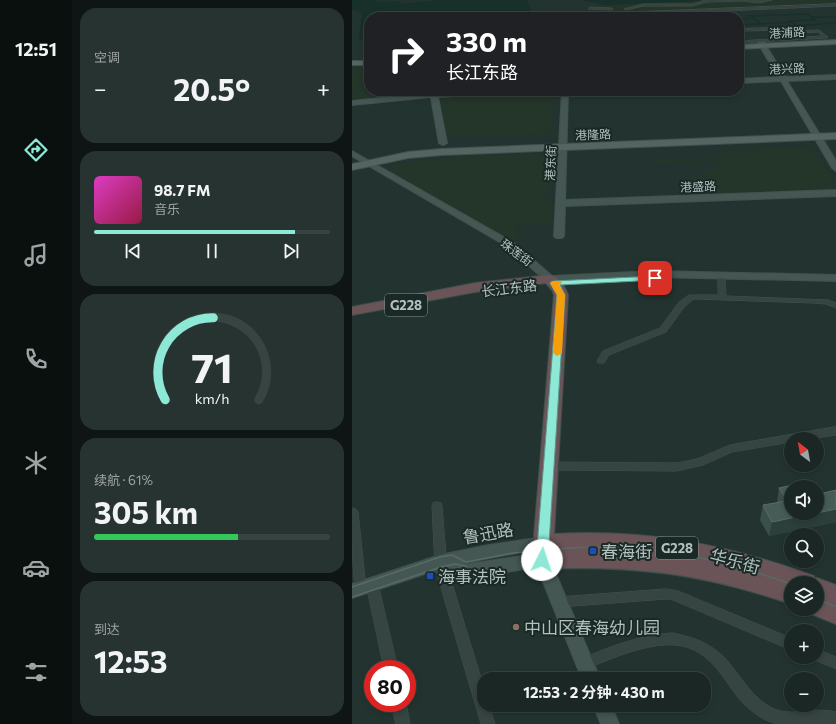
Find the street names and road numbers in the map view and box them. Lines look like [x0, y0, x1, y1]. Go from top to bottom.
street label: 港浦路 [769, 24, 805, 40]
street label: 港兴路 [769, 60, 805, 76]
street label: 港隆路 [575, 126, 611, 142]
street label: 港东街 [542, 145, 558, 181]
street label: 港盛路 [680, 178, 716, 194]
street label: 珠莲街 [498, 236, 536, 268]
street label: 长江东路 [480, 276, 538, 300]
road number: G228 [385, 294, 427, 316]
street label: 鲁迅路 [461, 518, 515, 548]
road number: G228 [656, 537, 698, 559]
street label: 华乐街 [708, 544, 762, 578]

